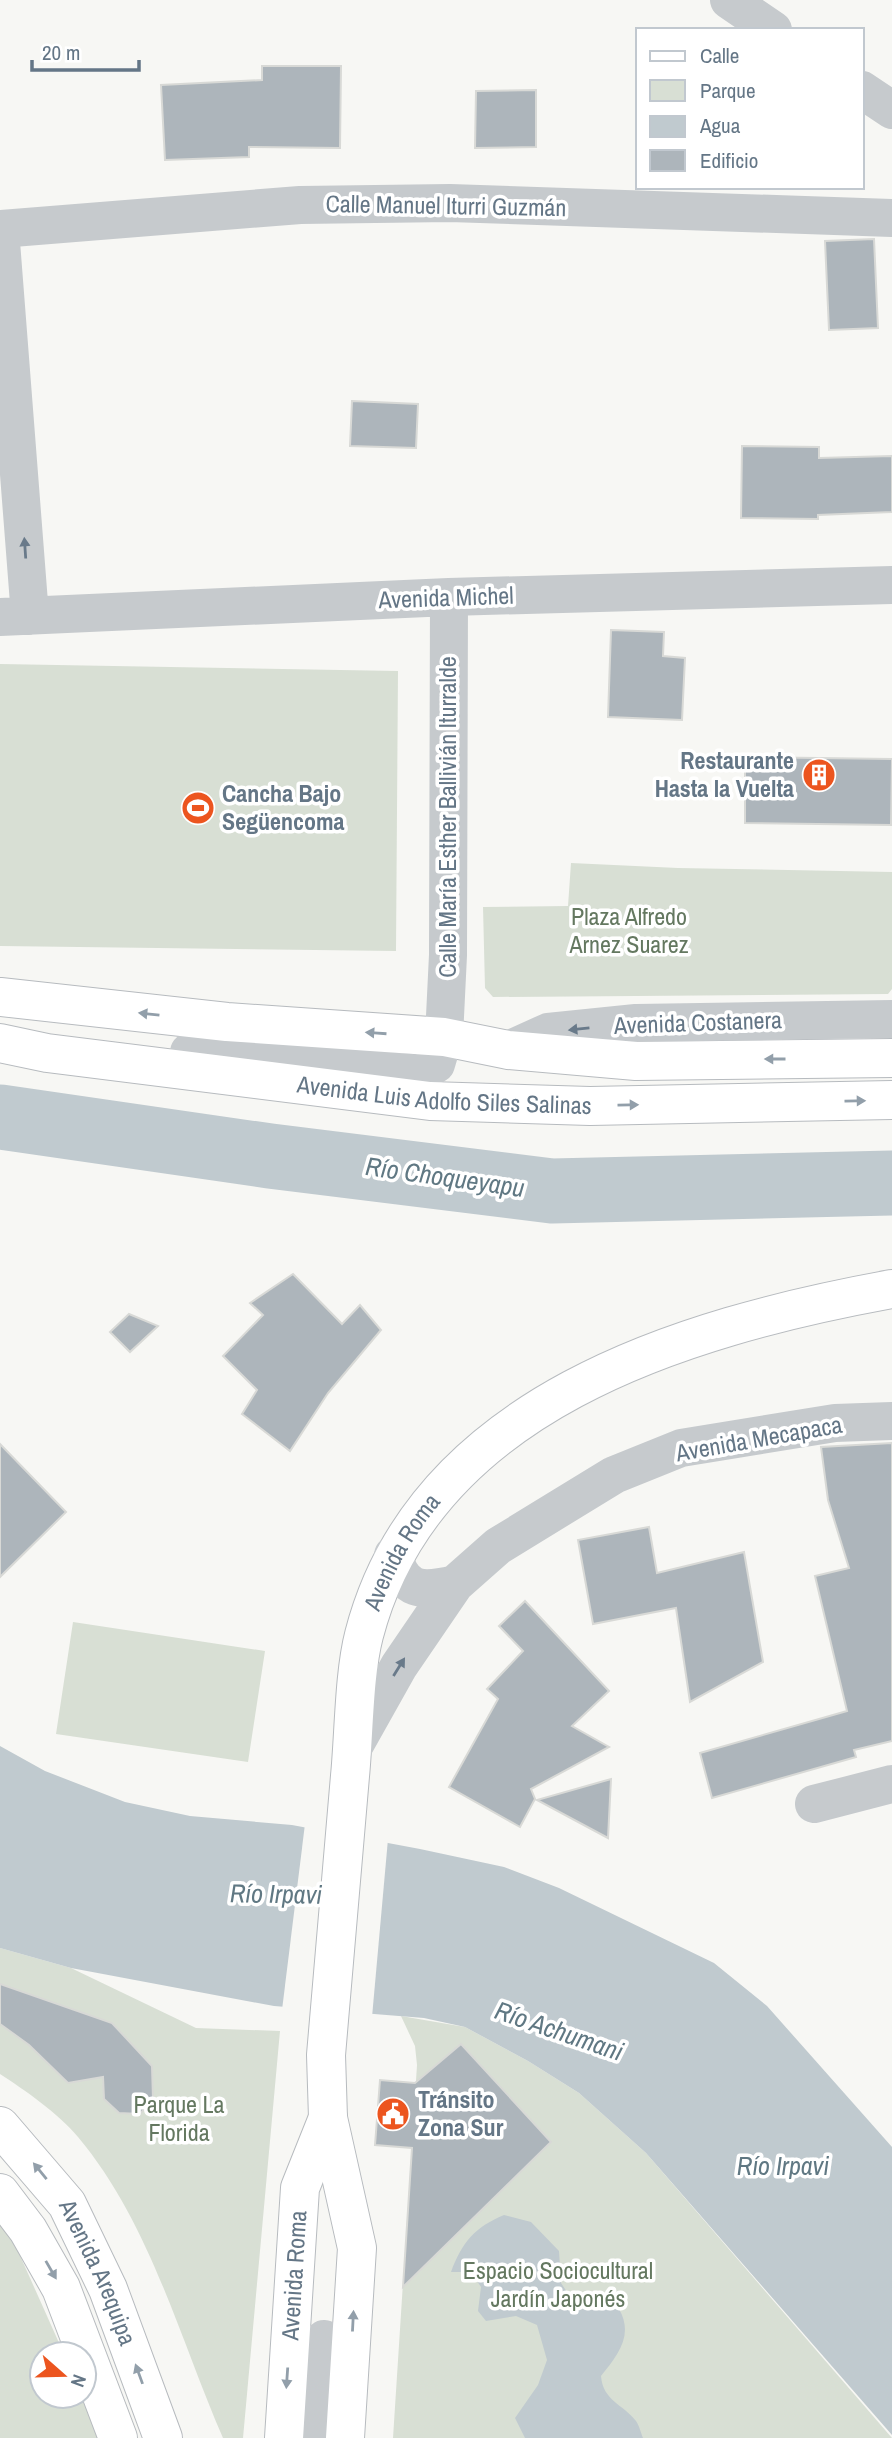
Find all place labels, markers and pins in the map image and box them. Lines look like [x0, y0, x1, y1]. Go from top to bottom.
place label: Restaurante Hasta la Vuelta [655, 744, 794, 804]
building icon: Restaurante Hasta la Vuelta [800, 756, 838, 794]
place label: Cancha Bajo Següencoma [222, 777, 345, 837]
sports icon: Cancha Bajo Següencoma [179, 789, 217, 827]
place label: Tránsito Zona Sur [418, 2083, 504, 2143]
public building icon: Tránsito Zona Sur [374, 2095, 412, 2133]

